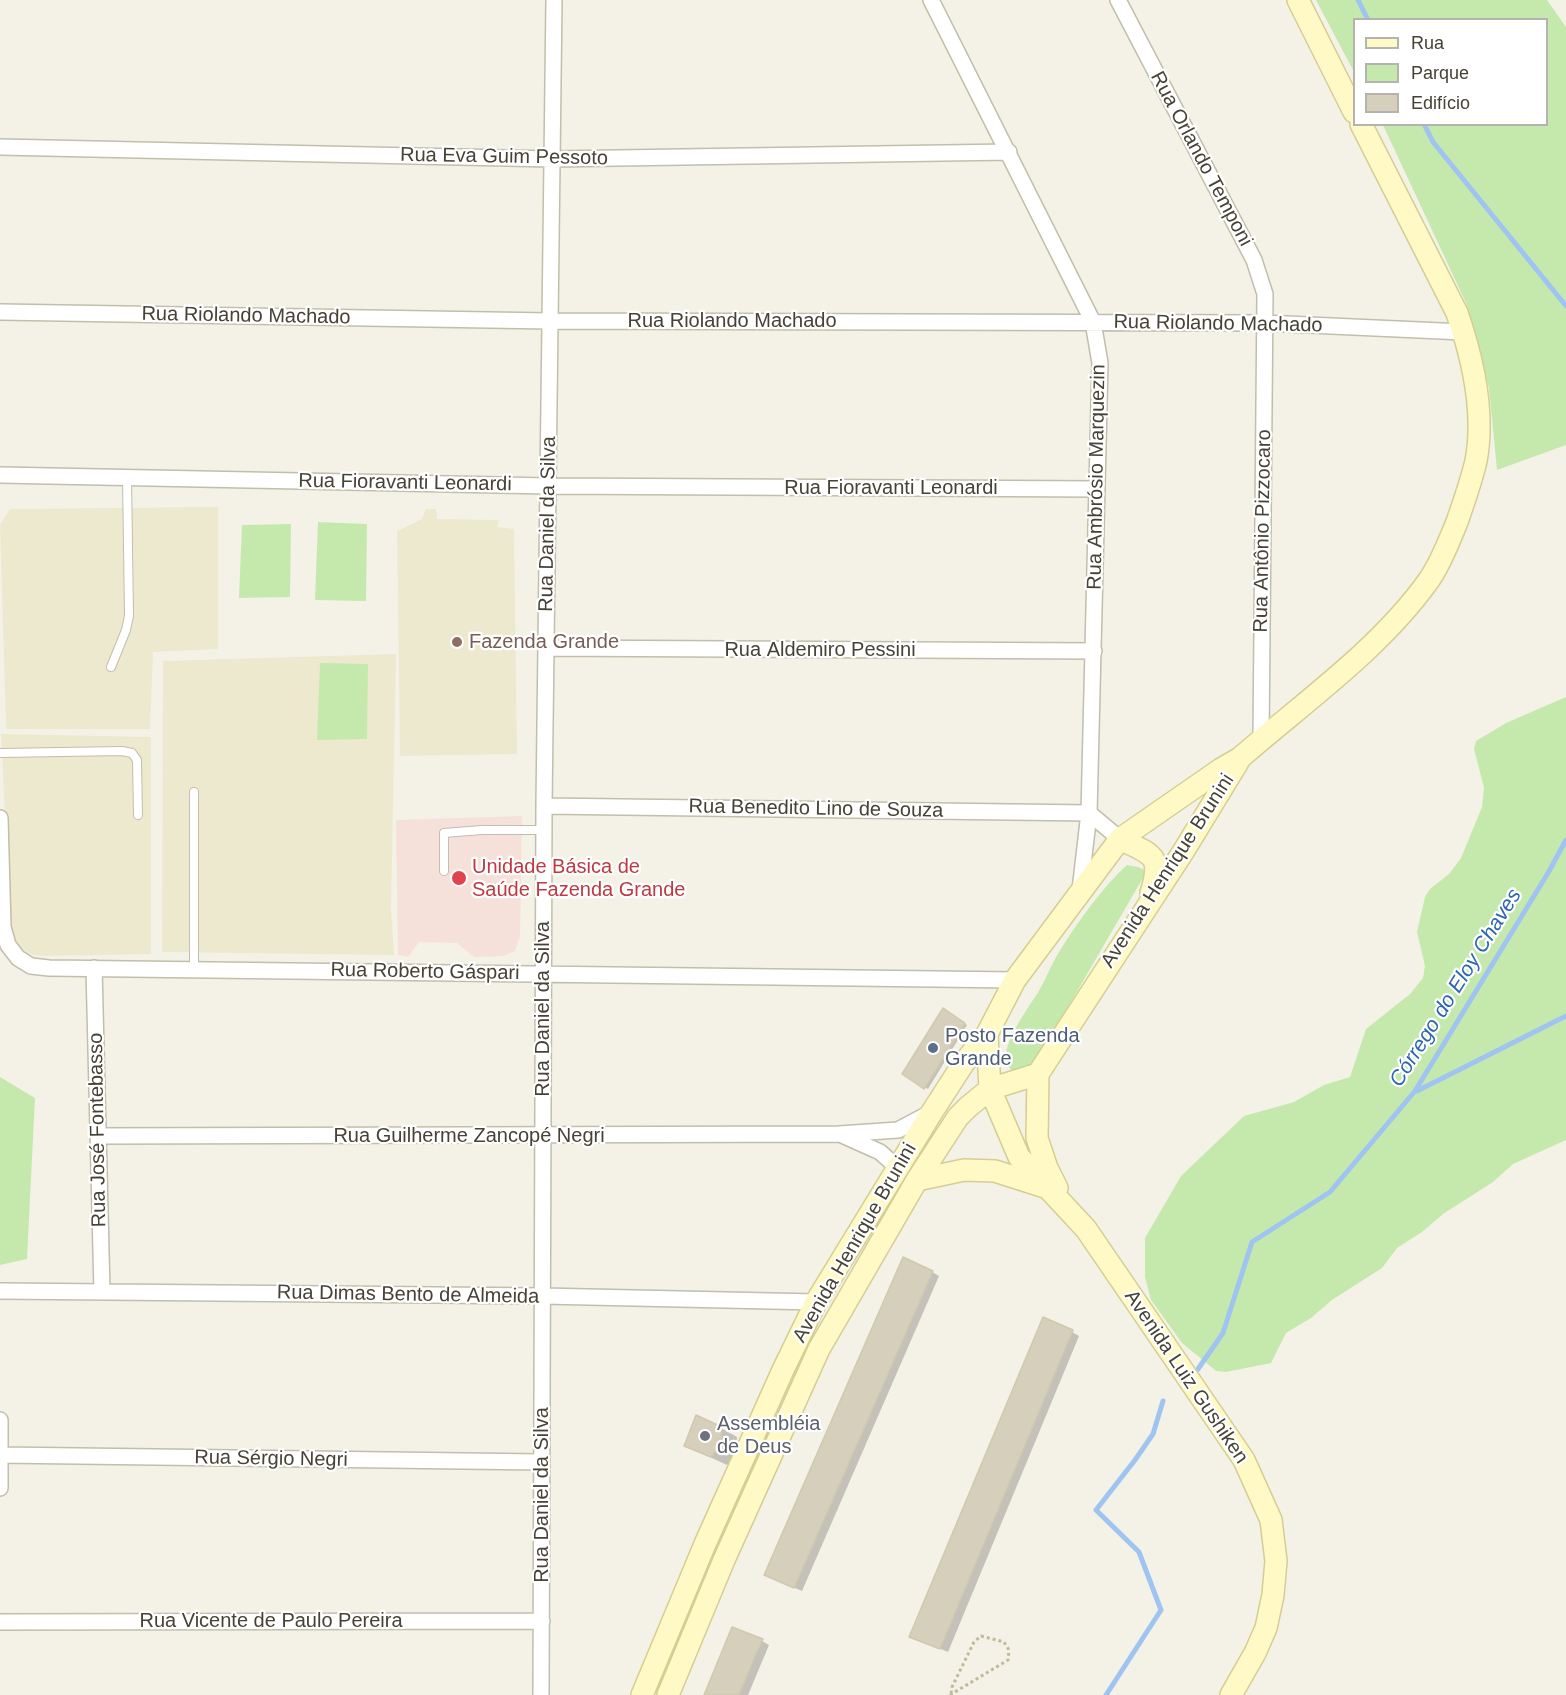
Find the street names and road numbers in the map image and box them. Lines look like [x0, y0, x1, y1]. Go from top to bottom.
street label: Rua Orlando Temponi [1145, 67, 1257, 251]
street label: Rua Eva Guim Pessoto [400, 143, 608, 171]
street label: Rua Riolando Machado [141, 302, 351, 330]
street label: Rua Riolando Machado [627, 309, 837, 333]
street label: Rua Riolando Machado [1113, 310, 1323, 338]
street label: Rua Ambrósio Marquezin [1083, 364, 1111, 590]
street label: Rua Antônio Pizzocaro [1249, 429, 1277, 633]
street label: Rua Daniel da Silva [534, 436, 562, 612]
street label: Rua Fioravanti Leonardi [298, 469, 512, 497]
street label: Rua Fioravanti Leonardi [784, 476, 998, 500]
street label: Rua Aldemiro Pessini [724, 638, 916, 662]
street label: Avenida Henrique Brunini [1096, 770, 1240, 972]
street label: Rua Benedito Lino de Souza [688, 795, 944, 823]
street label: Rua Daniel da Silva [531, 921, 555, 1097]
street label: Rua Roberto Gáspari [330, 958, 520, 986]
street label: Rua José Fontebasso [84, 1033, 112, 1227]
street label: Rua Guilherme Zancopé Negri [333, 1124, 605, 1148]
street label: Avenida Henrique Brunini [788, 1139, 922, 1347]
street label: Rua Dimas Bento de Almeida [277, 1281, 539, 1309]
street label: Avenida Luiz Gushiken [1119, 1286, 1253, 1468]
street label: Rua Daniel da Silva [530, 1407, 554, 1583]
street label: Rua Sérgio Negri [194, 1446, 348, 1472]
street label: Rua Vicente de Paulo Pereira [139, 1609, 403, 1633]

